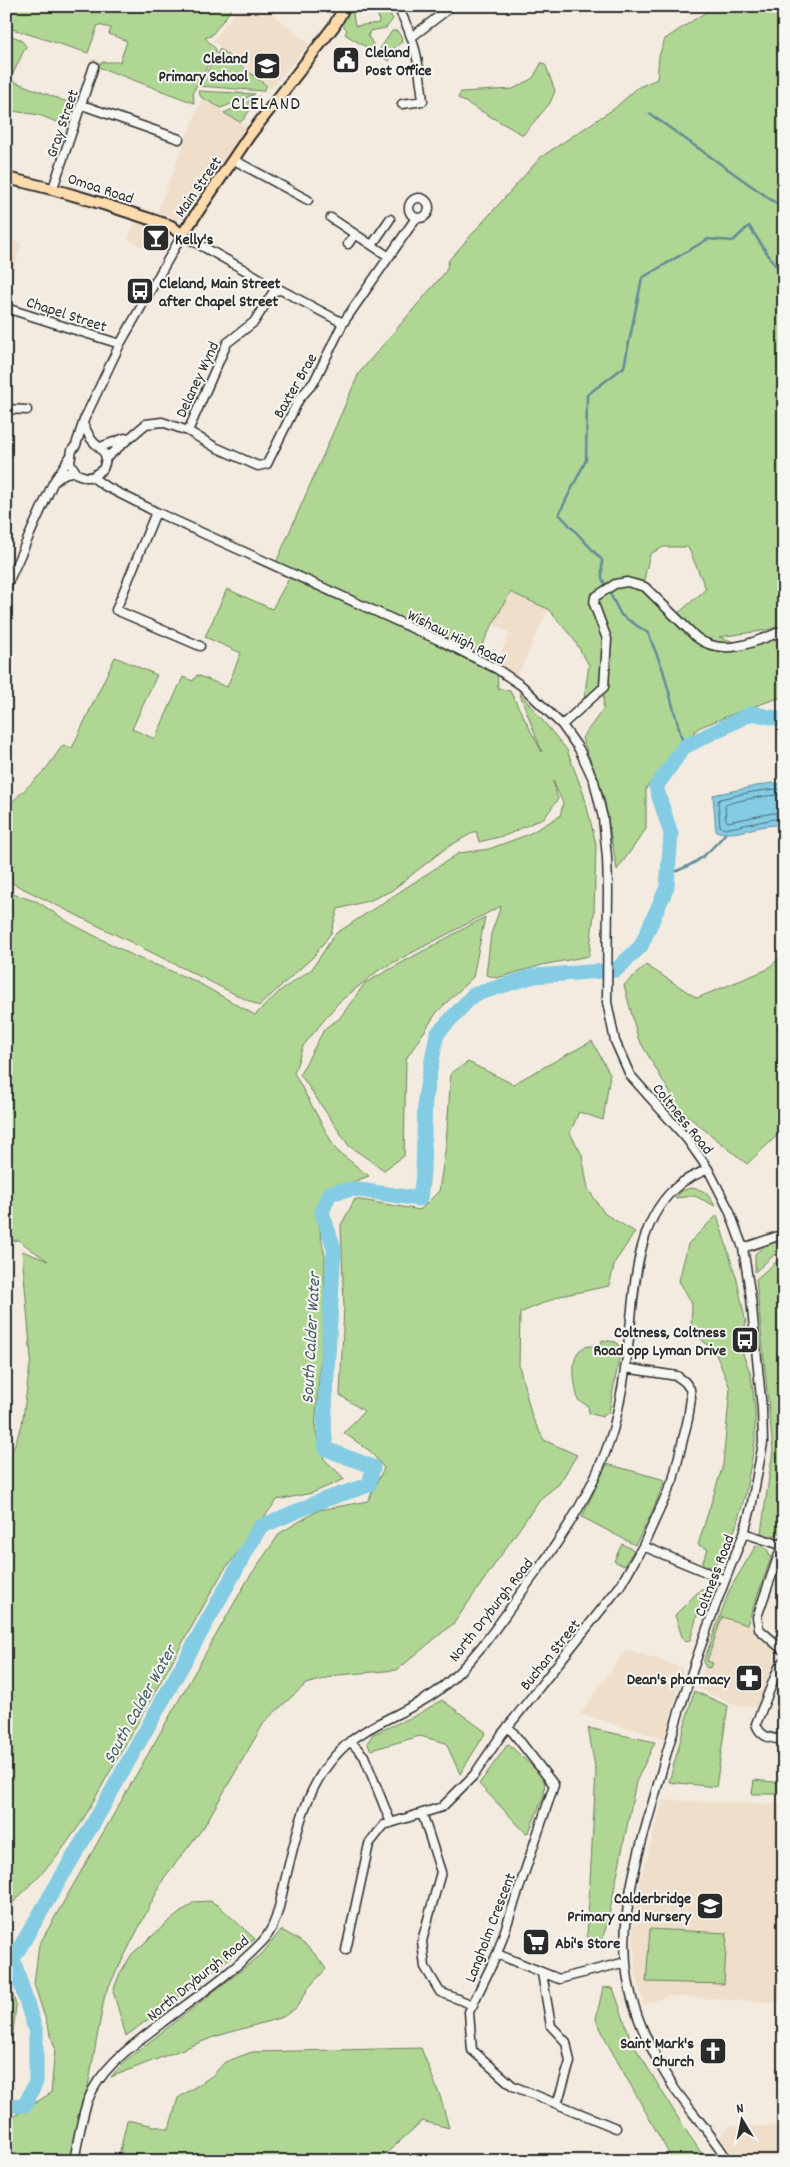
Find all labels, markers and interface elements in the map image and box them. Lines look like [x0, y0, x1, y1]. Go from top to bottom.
place label: Cleland Post Office [365, 42, 432, 83]
public building icon: Cleland Post Office [331, 45, 361, 75]
place label: Cleland Primary School [158, 48, 248, 89]
school or university icon: Cleland Primary School [252, 51, 282, 81]
street label: Gray Street [41, 87, 86, 161]
district label: CLELAND [231, 92, 301, 119]
street label: Main Street [170, 152, 229, 223]
street label: Omoa Road [64, 168, 136, 211]
bar icon: Kelly's [141, 223, 171, 253]
place label: Kelly's [175, 229, 214, 252]
place label: Cleland, Main Street after Chapel Street [159, 273, 281, 314]
bus stop icon: Cleland, Main Street after Chapel Street [125, 276, 155, 306]
street label: Chapel Street [23, 292, 110, 339]
street label: Delaney Wynd [171, 338, 226, 422]
street label: Baxter Brae [268, 349, 324, 423]
street label: Wishaw High Road [403, 605, 509, 672]
street label: Coltness Road [646, 1079, 718, 1160]
water label: South Calder Water [297, 1269, 329, 1404]
place label: Coltness, Coltness Road opp Lyman Drive [593, 1322, 726, 1363]
bus stop icon: Coltness, Coltness Road opp Lyman Drive [730, 1325, 760, 1355]
street label: Coltness Road [689, 1532, 742, 1620]
street label: North Dryburgh Road [444, 1554, 540, 1667]
street label: Buchan Street [515, 1615, 587, 1696]
water label: South Calder Water [98, 1640, 185, 1769]
pharmacy icon: Dean's pharmacy [734, 1663, 764, 1693]
place label: Dean's pharmacy [627, 1669, 732, 1692]
street label: Langholm Crescent [460, 1870, 523, 1986]
place label: Calderbridge Primary and Nursery [567, 1888, 693, 1929]
school or university icon: Calderbridge Primary and Nursery [695, 1891, 725, 1921]
supermarket icon: Abi's Store [521, 1927, 551, 1957]
street label: North Dryburgh Road [142, 1930, 255, 2028]
place label: Abi's Store [555, 1933, 620, 1956]
place label: Saint Mark's Church [620, 2033, 694, 2074]
church icon: Saint Mark's Church [698, 2036, 728, 2066]
north arrow [718, 2094, 768, 2144]
text: N [735, 2099, 745, 2120]

